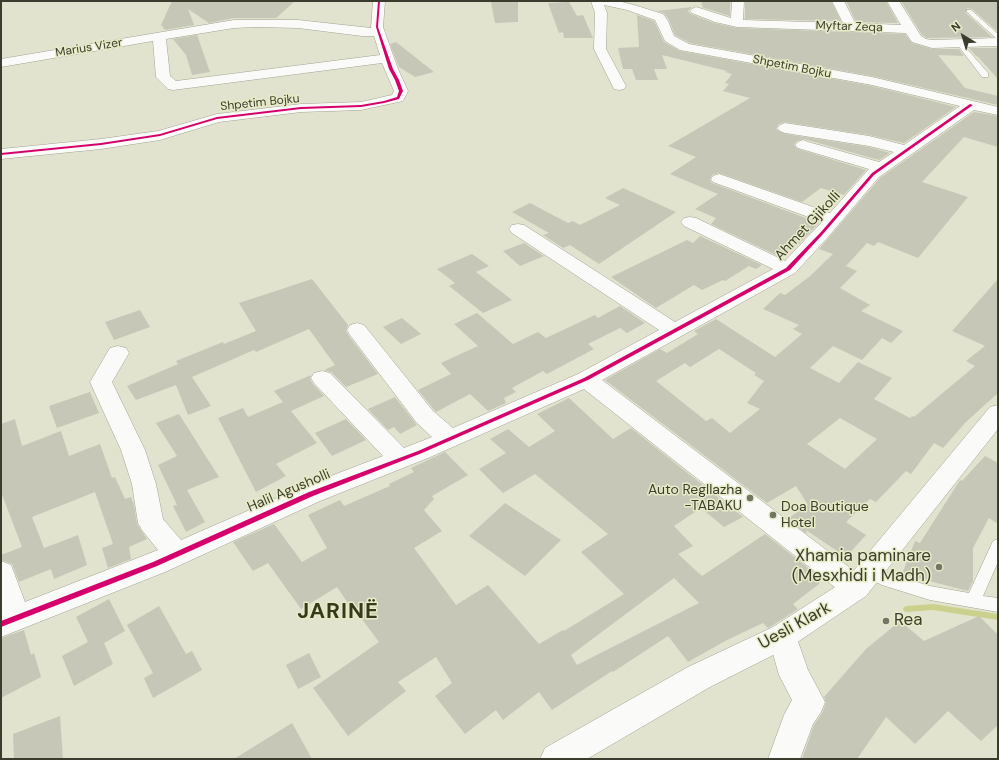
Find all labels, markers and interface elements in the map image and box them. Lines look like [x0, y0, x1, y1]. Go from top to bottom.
north arrow [943, 16, 983, 56]
street label: Myftar Zeqa [815, 19, 883, 35]
text: N [948, 19, 963, 35]
street label: Marius Vizer [54, 36, 124, 60]
street label: Shpetim Bojku [752, 52, 832, 82]
street label: Shpetim Bojku [220, 92, 300, 114]
street label: Ahmet Gjikolli [772, 188, 844, 264]
street label: Halil Agusholli [245, 466, 333, 516]
place label: Auto Regllazha -TABAKU [648, 482, 742, 514]
marker: Auto Regllazha -TABAKU [745, 493, 755, 503]
place label: Doa Boutique Hotel [781, 499, 869, 532]
marker: Doa Boutique Hotel [768, 510, 778, 520]
place label: Xhamia paminare (Mesxhidi i Madh) [792, 547, 931, 587]
marker: Xhamia paminare (Mesxhidi i Madh) [934, 562, 944, 572]
street label: Uesli Klark [755, 598, 835, 654]
district label: JARINË [297, 599, 379, 625]
place label: Rea [894, 611, 922, 631]
marker: Rea [881, 616, 891, 626]

